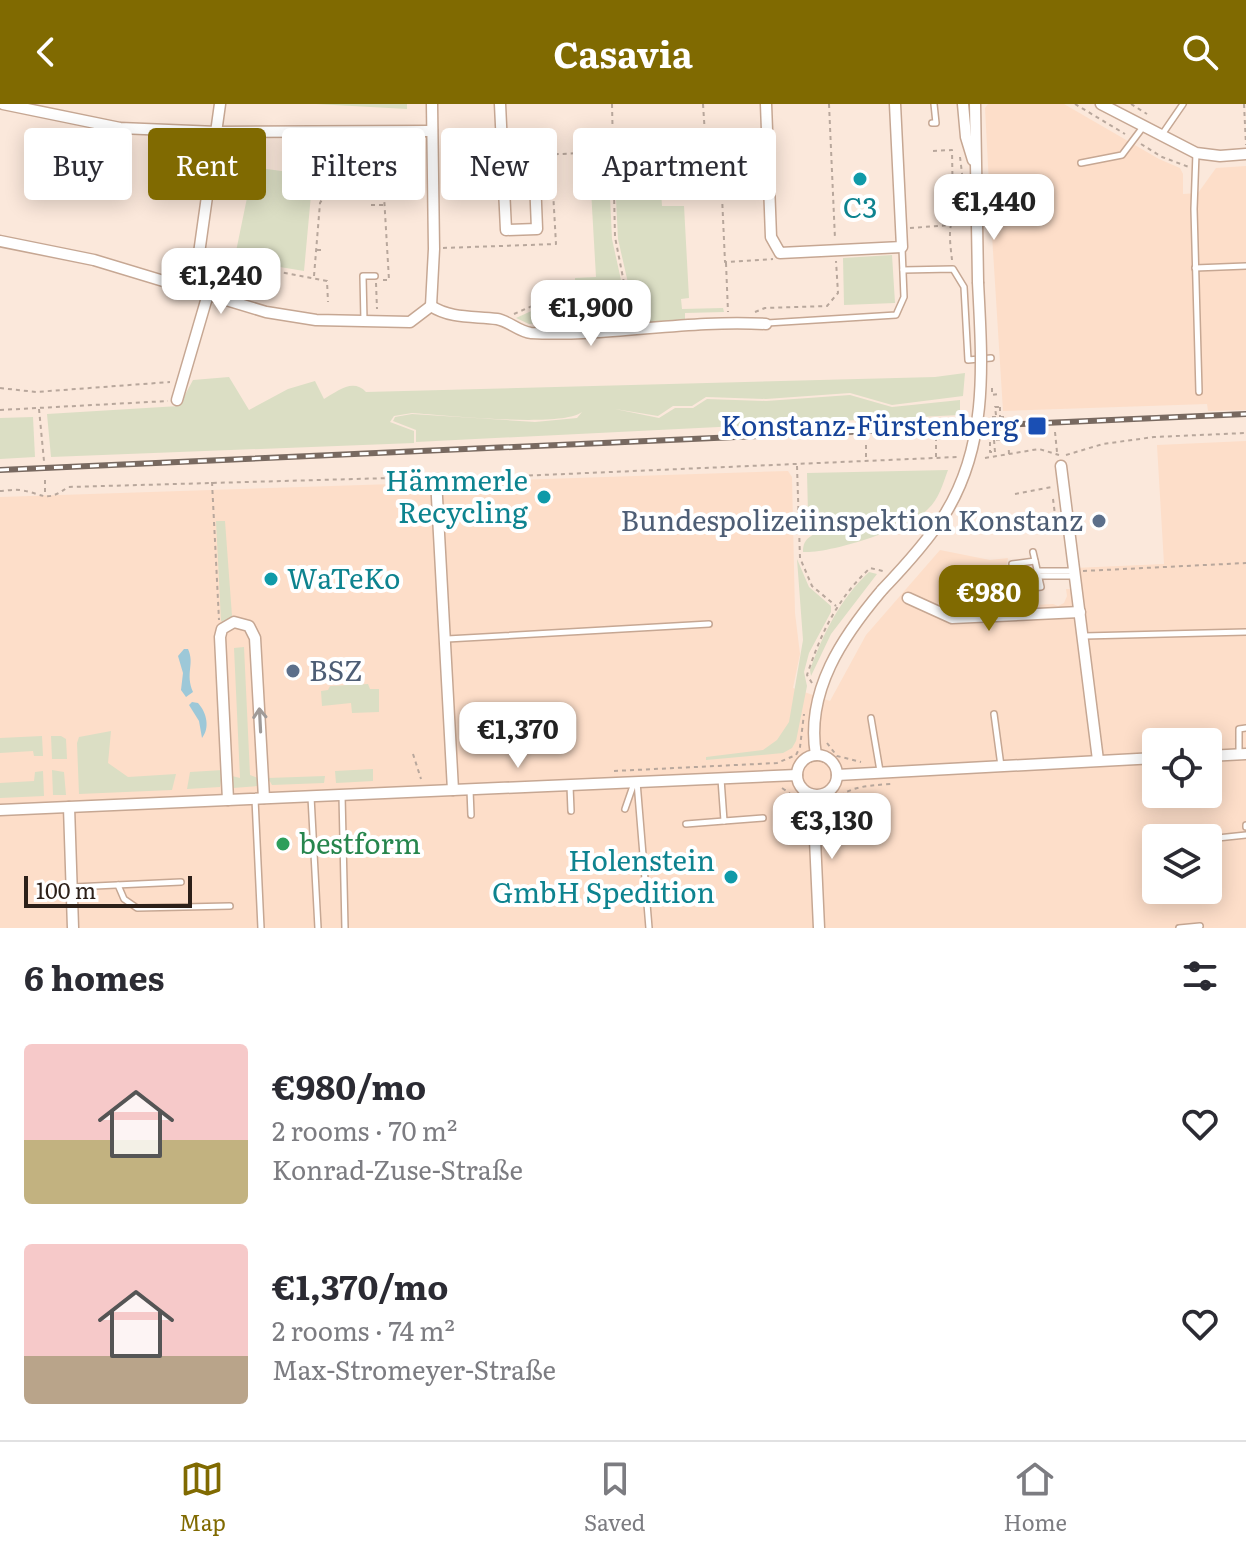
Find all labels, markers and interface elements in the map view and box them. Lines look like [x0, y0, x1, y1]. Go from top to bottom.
text: Casavia [553, 26, 693, 79]
icon: back [24, 30, 68, 74]
icon: search [1178, 30, 1222, 74]
chip: Buy [24, 128, 132, 200]
chip: Rent [148, 128, 266, 200]
chip: Filters [282, 128, 425, 200]
chip: New [441, 128, 557, 200]
chip: Apartment [573, 128, 776, 200]
marker: C3 [851, 170, 869, 188]
pin: €1,440 [929, 174, 1059, 242]
text: €1,440 [952, 180, 1036, 219]
place label: C3 [843, 185, 877, 227]
pin: €1,240 [156, 248, 286, 316]
text: €1,240 [180, 254, 263, 293]
pin: €1,900 [526, 280, 656, 348]
text: €1,900 [549, 286, 633, 325]
place label: Konstanz-Fürstenberg [721, 403, 1019, 445]
marker: Konstanz-Fürstenberg [1026, 415, 1048, 437]
place label: Hämmerle Recycling [385, 458, 528, 532]
marker: Hämmerle Recycling [535, 488, 553, 506]
place label: Bundespolizeiinspektion Konstanz [621, 498, 1083, 540]
marker: Bundespolizeiinspektion Konstanz [1090, 512, 1108, 530]
place label: WaTeKo [287, 556, 400, 598]
pin: €980 [942, 565, 1036, 633]
marker: WaTeKo [262, 570, 280, 588]
text: €980 [957, 571, 1021, 610]
place label: BSZ [309, 648, 363, 690]
marker: BSZ [284, 662, 302, 680]
pin: €1,370 [453, 702, 583, 770]
one-way arrow [252, 707, 267, 734]
text: €1,370 [477, 708, 559, 747]
map controls [1142, 728, 1222, 904]
button: locate [1142, 728, 1222, 808]
pin: €3,130 [767, 793, 897, 861]
text: €3,130 [791, 799, 873, 838]
place label: bestform [299, 821, 421, 863]
button: layers [1142, 824, 1222, 904]
marker: bestform [274, 835, 292, 853]
place label: Holenstein GmbH Spedition [492, 838, 715, 912]
marker: Holenstein GmbH Spedition [722, 868, 740, 886]
scale bar [24, 872, 192, 908]
text: 100 m [36, 873, 96, 906]
text: 6 homes [24, 951, 164, 1001]
icon: filters [1178, 954, 1222, 998]
text: €980/mo [272, 1060, 426, 1110]
icon: home [88, 1076, 184, 1172]
icon: heart [1178, 1102, 1222, 1146]
text: 2 rooms · 70 m² [272, 1110, 457, 1149]
text: Konrad-Zuse-Straße [272, 1149, 523, 1188]
text: €1,370/mo [272, 1260, 448, 1310]
icon: home [88, 1276, 184, 1372]
icon: heart [1178, 1302, 1222, 1346]
text: 2 rooms · 74 m² [272, 1310, 455, 1349]
text: Max-Stromeyer-Straße [272, 1349, 556, 1388]
tab: Map [179, 1457, 226, 1538]
tab: Saved [584, 1457, 645, 1538]
tab: Home [1003, 1457, 1067, 1538]

